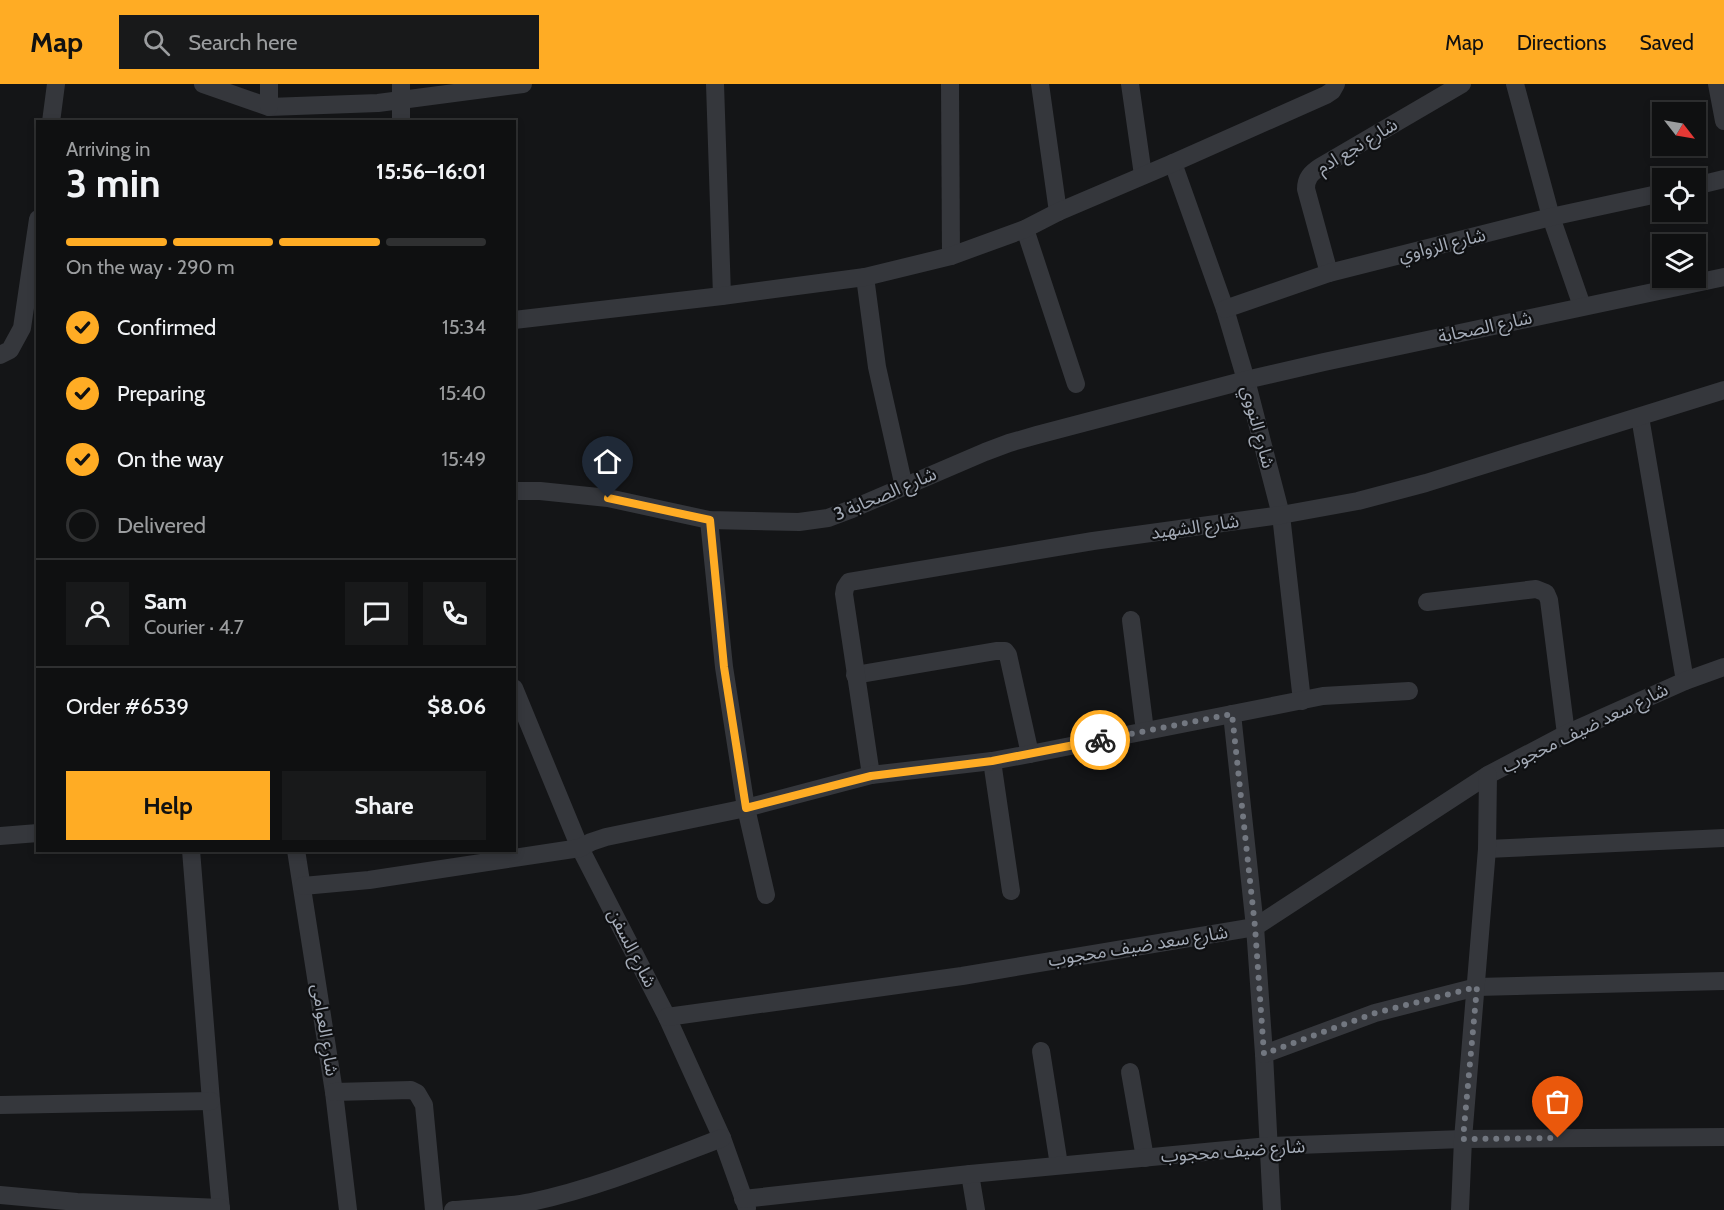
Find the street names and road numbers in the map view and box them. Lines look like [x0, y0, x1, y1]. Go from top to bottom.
street label: شارع نجع ادم [1312, 113, 1403, 181]
street label: شارع الزواوي [1396, 224, 1489, 269]
street label: شارع الصحابة [1436, 306, 1535, 351]
street label: شارع النووي [1234, 383, 1280, 471]
street label: شارع الصحابة 3 [830, 463, 941, 528]
street label: شارع الشهيد [1149, 510, 1241, 547]
street label: شارع سعد ضيف محجوب [1498, 678, 1673, 780]
street label: شارع السفن [600, 905, 661, 992]
street label: شارع سعد ضيف محجوب [1047, 921, 1230, 974]
street label: شارع العوامى [304, 982, 343, 1078]
street label: شارع ضيف محجوب [1160, 1135, 1306, 1170]

